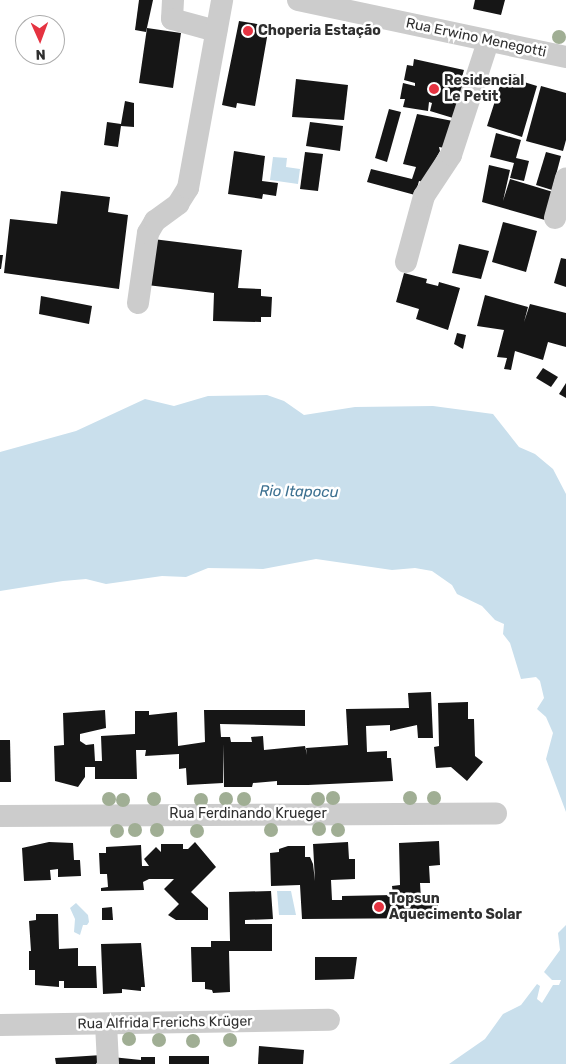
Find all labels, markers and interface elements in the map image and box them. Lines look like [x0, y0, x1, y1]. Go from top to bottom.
north arrow [15, 15, 65, 65]
street label: Rua Erwino Menegotti [404, 15, 548, 61]
place label: Choperia Estação [258, 23, 381, 39]
marker: Choperia Estação [242, 25, 254, 37]
text: N [35, 46, 46, 63]
place label: Residencial Le Petit [444, 73, 524, 105]
marker: Residencial Le Petit [428, 83, 440, 95]
water label: Rio Itapocu [259, 482, 339, 502]
street label: Rua Ferdinando Krueger [169, 806, 327, 822]
place label: Topsun Aquecimento Solar [389, 891, 522, 924]
marker: Topsun Aquecimento Solar [373, 901, 385, 913]
street label: Rua Alfrida Frerichs Krüger [77, 1013, 253, 1033]

